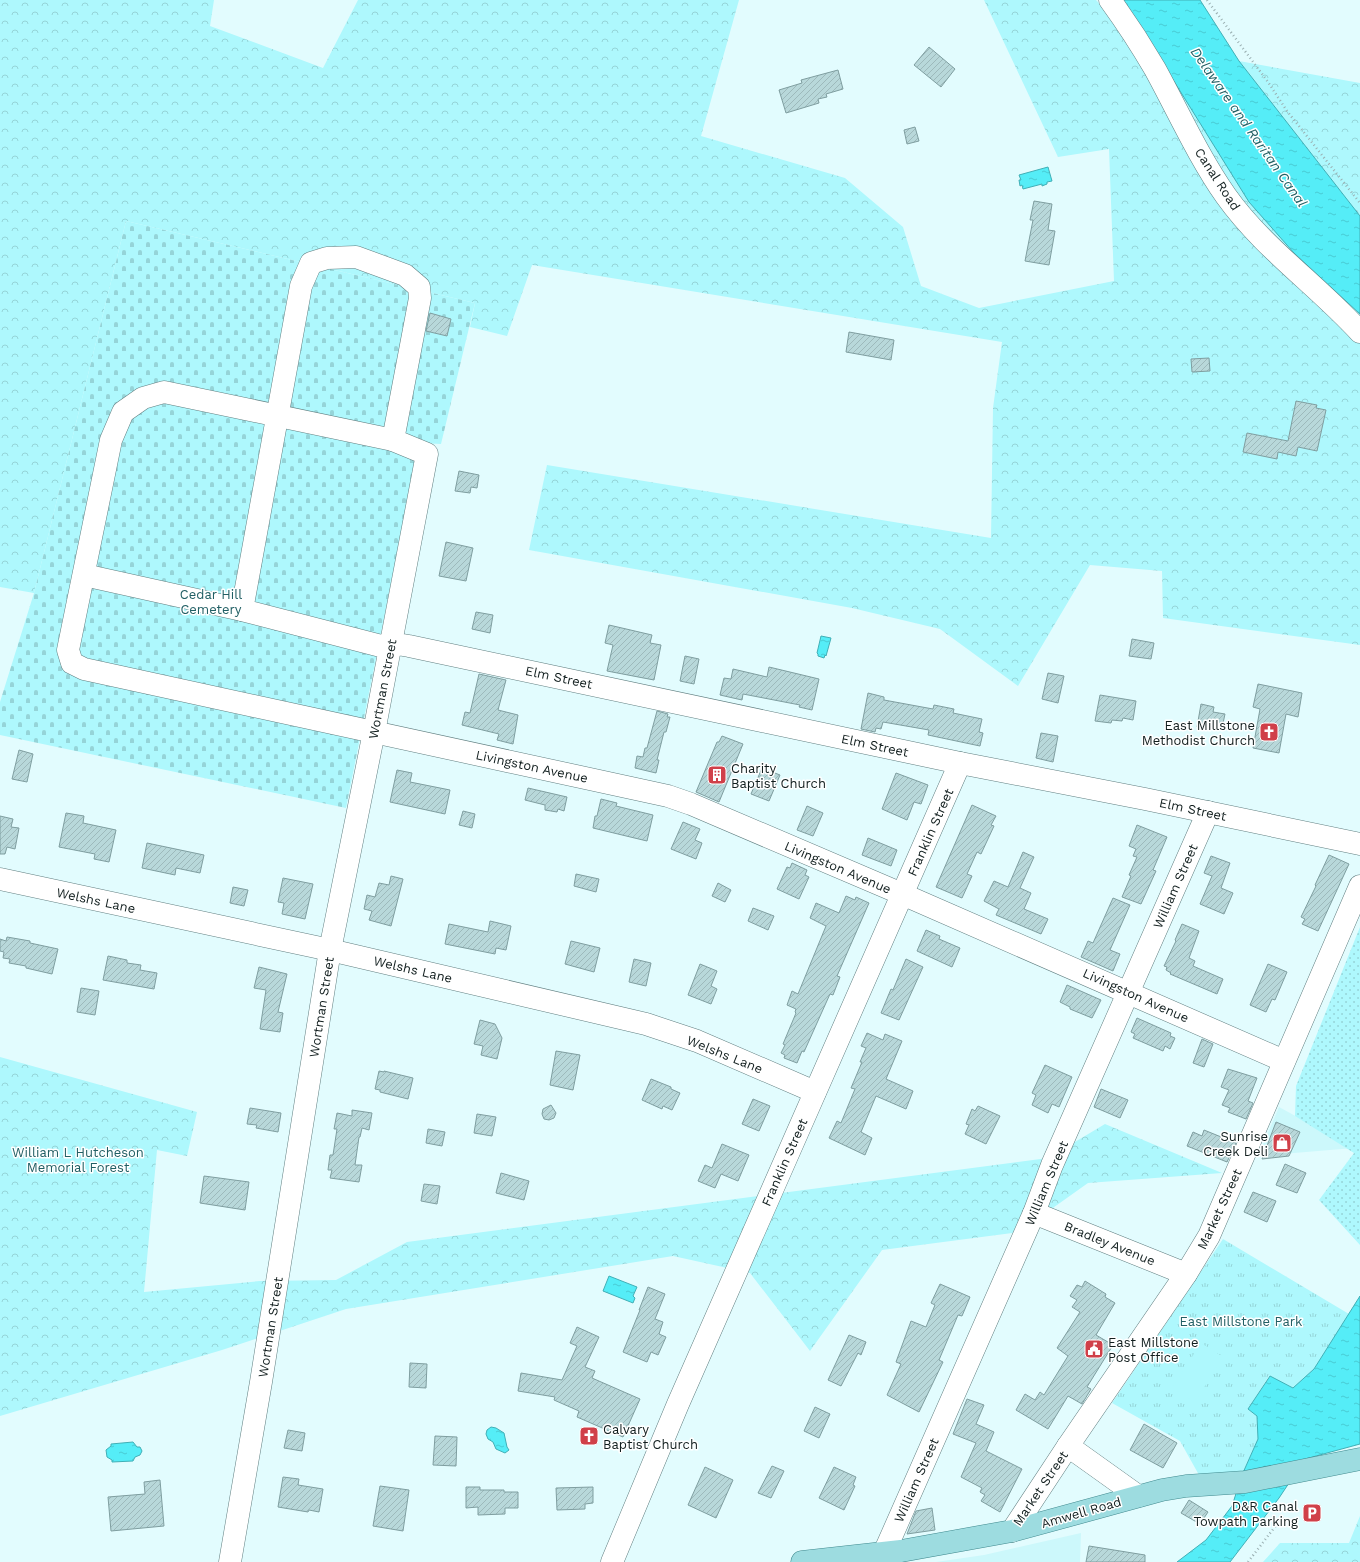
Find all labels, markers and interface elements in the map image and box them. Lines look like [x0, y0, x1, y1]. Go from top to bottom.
water label: Delaware and Raritan Canal [1188, 44, 1310, 210]
street label: Canal Road [1192, 145, 1243, 213]
park label: Cedar Hill Cemetery [180, 587, 242, 617]
street label: Wortman Street [365, 637, 400, 740]
street label: Elm Street [524, 663, 594, 692]
place label: East Millstone Methodist Church [1142, 718, 1255, 748]
church icon: East Millstone Methodist Church [1258, 721, 1280, 743]
street label: Elm Street [840, 731, 910, 760]
street label: Livingston Avenue [474, 747, 589, 786]
place label: Charity Baptist Church [731, 761, 826, 791]
building icon: Charity Baptist Church [706, 764, 728, 786]
street label: Franklin Street [904, 786, 957, 878]
street label: Elm Street [1158, 795, 1228, 824]
street label: Livingston Avenue [782, 838, 893, 897]
street label: William Street [1150, 841, 1201, 931]
street label: Welshs Lane [55, 885, 137, 916]
street label: Welshs Lane [372, 953, 454, 986]
street label: Wortman Street [306, 955, 337, 1058]
street label: Livingston Avenue [1080, 965, 1191, 1026]
street label: Welshs Lane [685, 1032, 765, 1076]
street label: Franklin Street [758, 1116, 811, 1208]
place label: Sunrise Creek Deli [1203, 1129, 1268, 1159]
shop icon: Sunrise Creek Deli [1271, 1132, 1293, 1154]
street label: William Street [1022, 1138, 1071, 1228]
park label: William L Hutcheson Memorial Forest [12, 1145, 144, 1175]
street label: Market Street [1194, 1166, 1245, 1252]
street label: Bradley Avenue [1062, 1218, 1157, 1269]
street label: Wortman Street [255, 1275, 286, 1378]
park label: East Millstone Park [1180, 1314, 1303, 1329]
place label: East Millstone Post Office [1108, 1335, 1199, 1365]
public building icon: East Millstone Post Office [1083, 1338, 1105, 1360]
place label: Calvary Baptist Church [603, 1422, 698, 1452]
church icon: Calvary Baptist Church [578, 1425, 600, 1447]
street label: William Street [891, 1435, 942, 1525]
street label: Market Street [1010, 1448, 1071, 1529]
street label: Amwell Road [1039, 1494, 1123, 1531]
place label: D&R Canal Towpath Parking [1194, 1499, 1298, 1529]
parking icon: D&R Canal Towpath Parking [1301, 1502, 1323, 1524]

